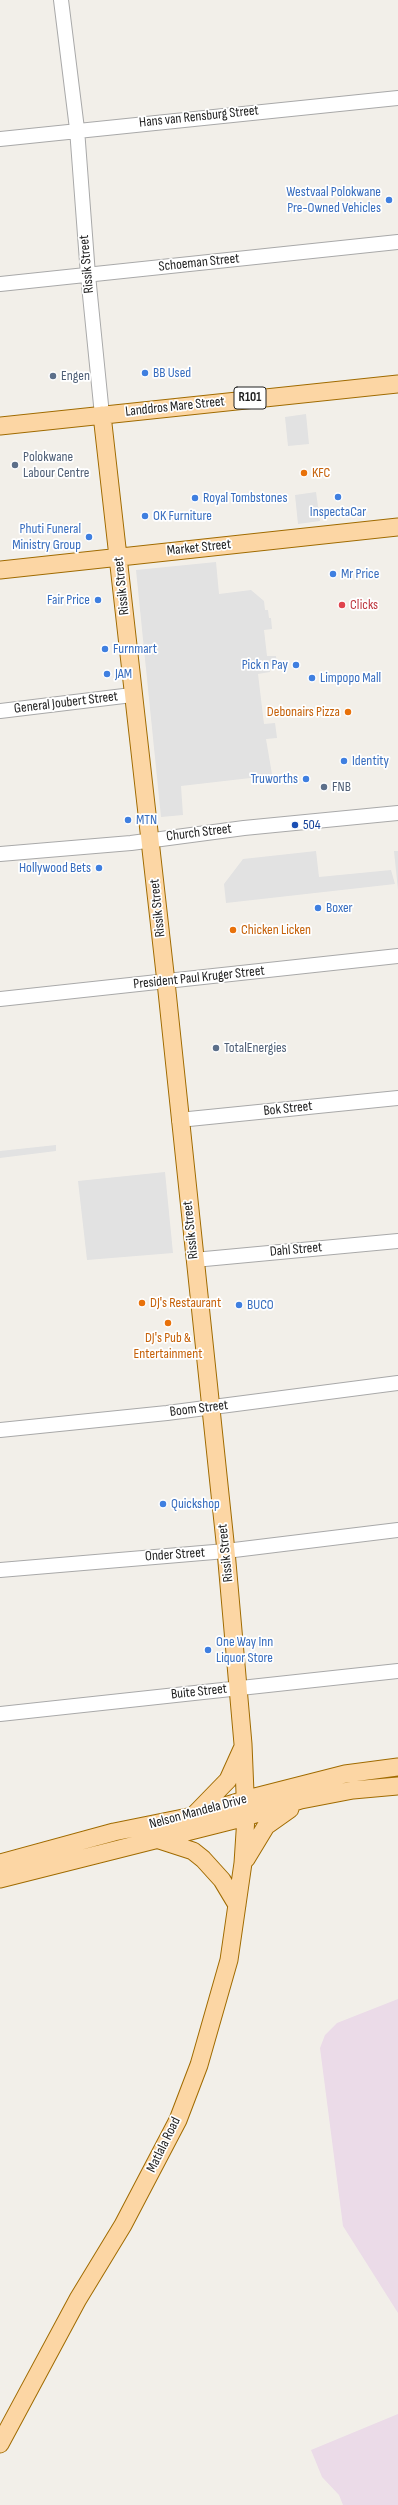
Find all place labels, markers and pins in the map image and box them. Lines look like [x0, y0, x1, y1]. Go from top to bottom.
place label: Westvaal Polokwane Pre-Owned Vehicles [286, 184, 381, 216]
marker: Westvaal Polokwane Pre-Owned Vehicles [384, 195, 394, 205]
place label: BB Used [153, 365, 191, 381]
place label: Engen [61, 368, 90, 384]
marker: BB Used [140, 368, 150, 378]
marker: Engen [48, 371, 58, 381]
place label: Polokwane Labour Centre [23, 449, 89, 482]
marker: Polokwane Labour Centre [10, 460, 20, 470]
place label: KFC [312, 465, 330, 481]
marker: KFC [299, 468, 309, 478]
place label: Royal Tombstones [203, 490, 287, 506]
marker: InspectaCar [333, 492, 343, 502]
marker: Royal Tombstones [190, 493, 200, 503]
place label: InspectaCar [310, 504, 366, 520]
place label: OK Furniture [153, 508, 212, 524]
marker: OK Furniture [140, 511, 150, 521]
place label: Phuti Funeral Ministry Group [12, 521, 81, 554]
marker: Phuti Funeral Ministry Group [84, 532, 94, 542]
place label: Mr Price [341, 566, 379, 582]
marker: Mr Price [328, 569, 338, 579]
place label: Fair Price [47, 592, 90, 608]
marker: Fair Price [93, 595, 103, 605]
place label: Clicks [350, 597, 378, 613]
marker: Clicks [337, 600, 347, 610]
place label: Furnmart [113, 641, 157, 657]
marker: Furnmart [100, 644, 110, 654]
place label: Pick n Pay [242, 657, 288, 673]
marker: Pick n Pay [291, 660, 301, 670]
place label: JAM [115, 666, 132, 682]
marker: JAM [102, 669, 112, 679]
place label: Limpopo Mall [320, 670, 381, 686]
marker: Limpopo Mall [307, 673, 317, 683]
place label: Debonairs Pizza [267, 704, 340, 720]
marker: Debonairs Pizza [343, 707, 353, 717]
place label: Identity [352, 753, 389, 769]
marker: Identity [339, 756, 349, 766]
place label: Truworths [250, 771, 298, 787]
marker: Truworths [301, 774, 311, 784]
place label: FNB [332, 779, 351, 795]
marker: FNB [319, 782, 329, 792]
place label: MTN [136, 812, 157, 828]
marker: MTN [123, 815, 133, 825]
place label: 504 [303, 817, 321, 833]
marker: 504 [290, 820, 300, 830]
place label: Hollywood Bets [19, 860, 91, 876]
marker: Hollywood Bets [94, 863, 104, 873]
place label: Boxer [326, 900, 353, 916]
marker: Boxer [313, 903, 323, 913]
place label: Chicken Licken [241, 922, 311, 938]
marker: Chicken Licken [228, 925, 238, 935]
place label: TotalEnergies [224, 1040, 287, 1056]
marker: TotalEnergies [211, 1043, 221, 1053]
place label: DJ's Restaurant [150, 1295, 221, 1311]
place label: BUCO [247, 1297, 274, 1313]
marker: DJ's Restaurant [137, 1298, 147, 1308]
marker: BUCO [234, 1300, 244, 1310]
marker: DJ's Pub & Entertainment [163, 1318, 173, 1328]
place label: DJ's Pub & Entertainment [134, 1330, 202, 1362]
place label: Quickshop [171, 1496, 220, 1512]
marker: Quickshop [158, 1499, 168, 1509]
place label: One Way Inn Liquor Store [216, 1634, 273, 1666]
marker: One Way Inn Liquor Store [203, 1645, 213, 1655]

